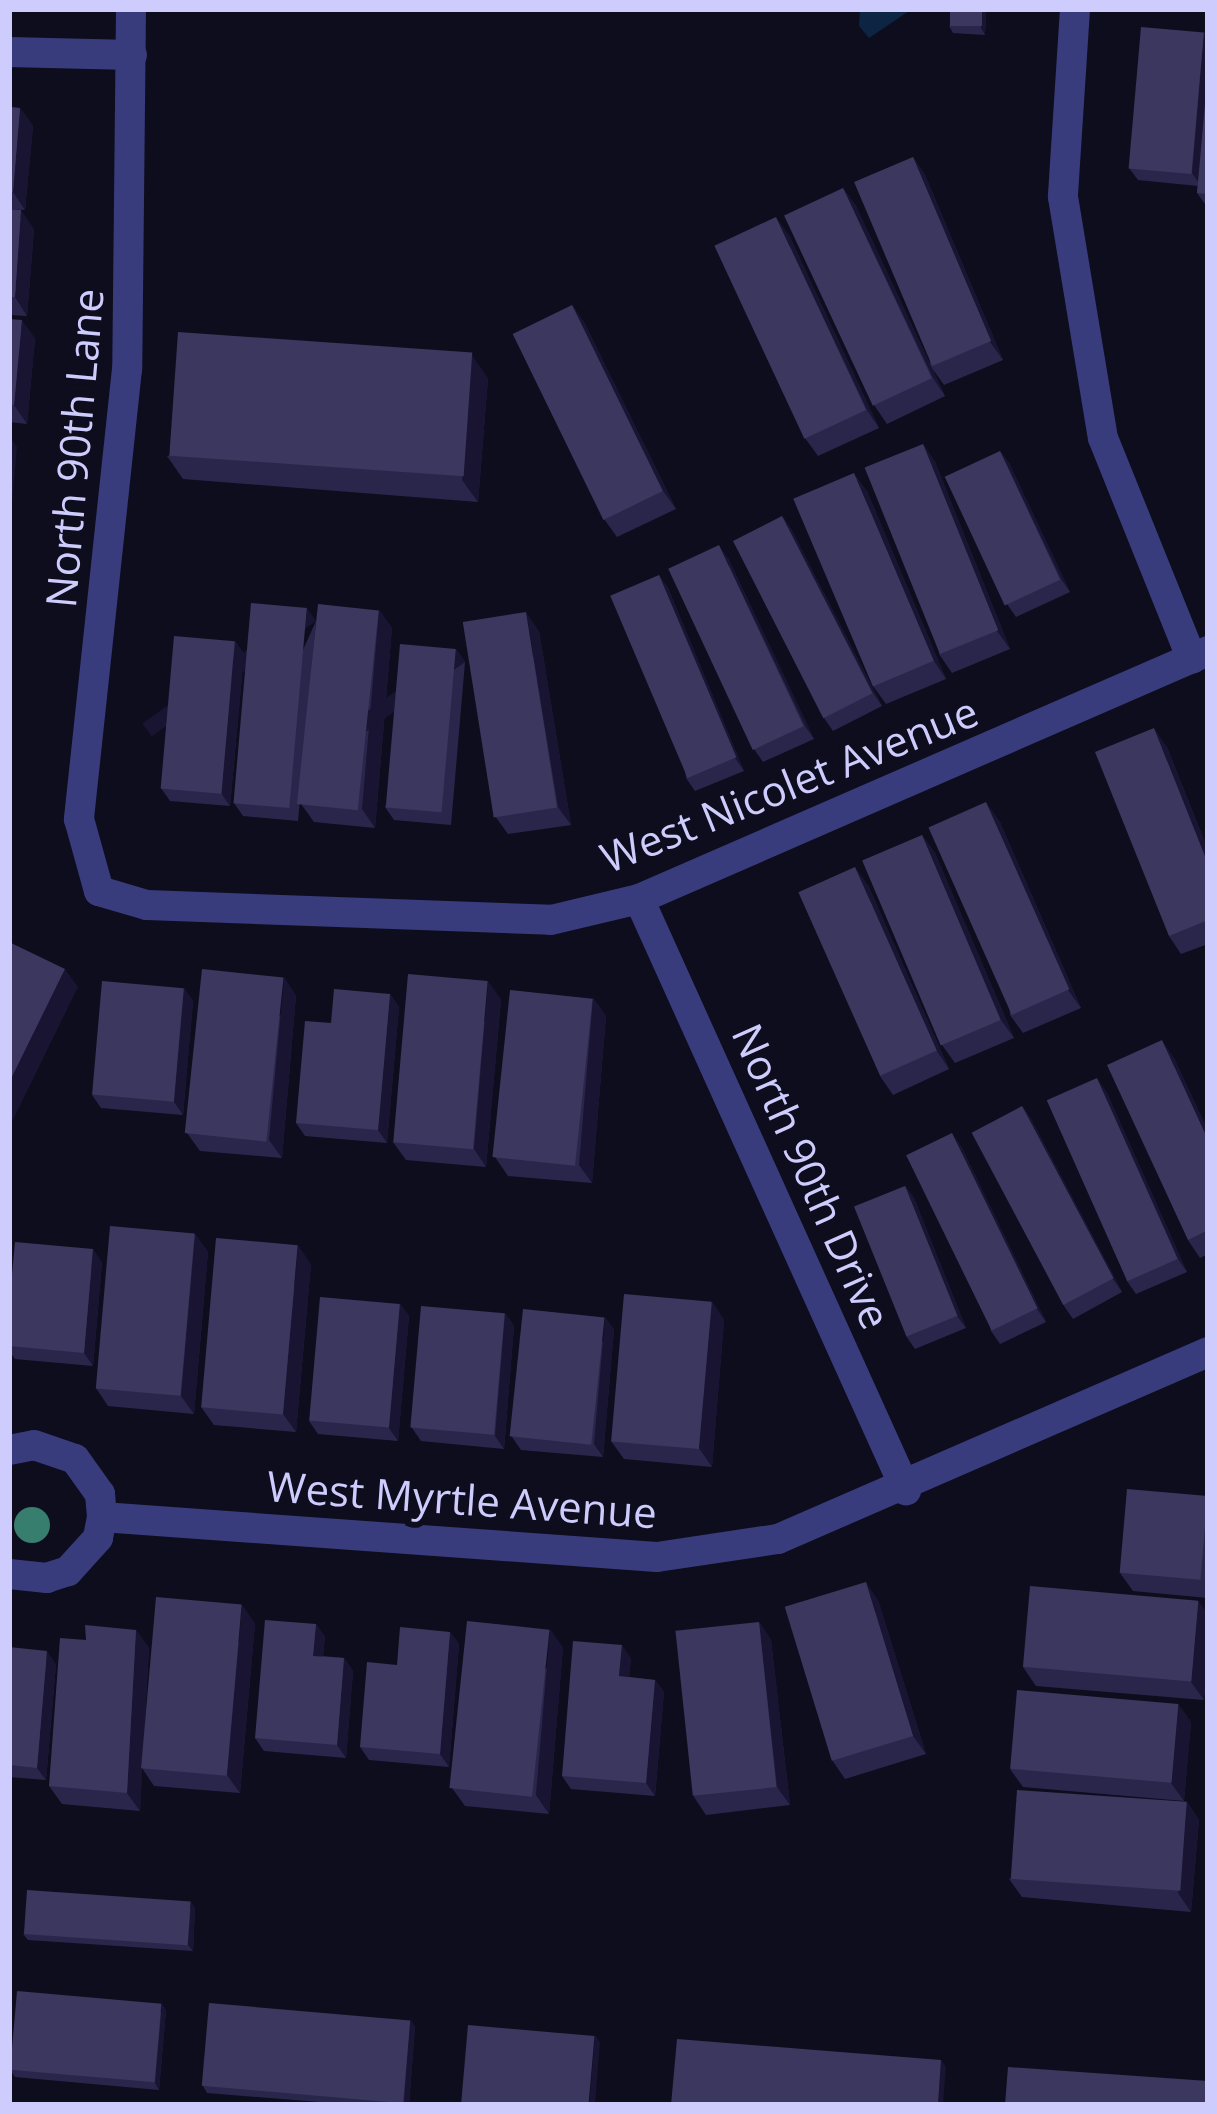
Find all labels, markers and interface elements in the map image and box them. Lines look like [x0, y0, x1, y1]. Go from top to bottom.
street label: North 90th Lane [35, 286, 113, 610]
street label: West Nicolet Avenue [593, 685, 985, 883]
street label: North 90th Drive [722, 1016, 902, 1336]
street label: West Myrtle Avenue [265, 1460, 659, 1538]

